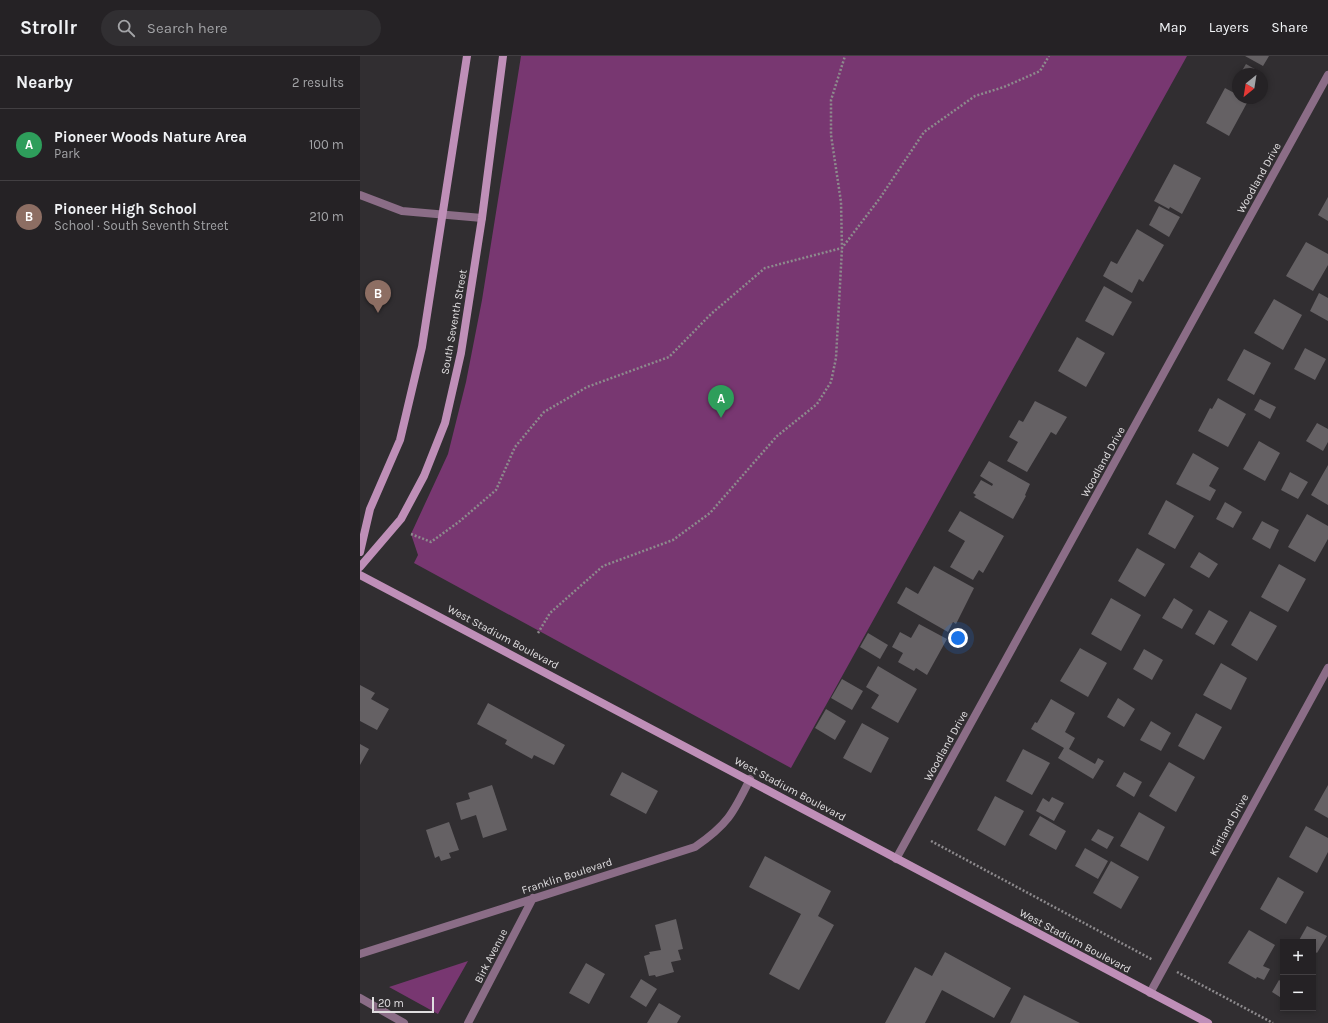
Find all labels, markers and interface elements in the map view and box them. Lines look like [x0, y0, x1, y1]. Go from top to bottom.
search box [101, 10, 381, 46]
text: Strollr [20, 17, 77, 39]
icon: search [115, 17, 137, 39]
text: Search here [147, 19, 228, 37]
text: Map [1159, 19, 1187, 36]
text: Layers [1209, 19, 1249, 36]
text: Share [1271, 19, 1308, 36]
north arrow [1232, 68, 1268, 104]
text: Nearby [16, 72, 73, 92]
text: 2 results [292, 75, 344, 90]
text: Pioneer Woods Nature Area [54, 128, 247, 146]
text: A [25, 137, 33, 152]
text: 100 m [309, 137, 344, 152]
street label: Woodland Drive [1234, 140, 1284, 216]
text: Park [54, 146, 80, 161]
text: Pioneer High School [54, 200, 197, 218]
text: B [25, 209, 33, 224]
text: 210 m [309, 209, 344, 224]
text: School · South Seventh Street [54, 218, 229, 233]
street label: South Seventh Street [438, 268, 470, 376]
pin: B [365, 280, 391, 313]
pin: A [708, 385, 734, 418]
street label: Woodland Drive [1078, 424, 1128, 500]
street label: West Stadium Boulevard [445, 602, 561, 672]
your location [948, 628, 968, 648]
street label: Woodland Drive [921, 708, 971, 784]
street label: West Stadium Boulevard [732, 754, 848, 824]
street label: Kirtland Drive [1207, 792, 1252, 858]
street label: Franklin Boulevard [520, 855, 614, 897]
street label: West Stadium Boulevard [1017, 906, 1133, 976]
street label: Birk Avenue [472, 926, 510, 985]
map controls [1280, 939, 1316, 1011]
button: + [1280, 939, 1316, 975]
button: − [1280, 975, 1316, 1011]
scale bar [372, 995, 434, 1014]
text: 20 m [378, 997, 404, 1010]

